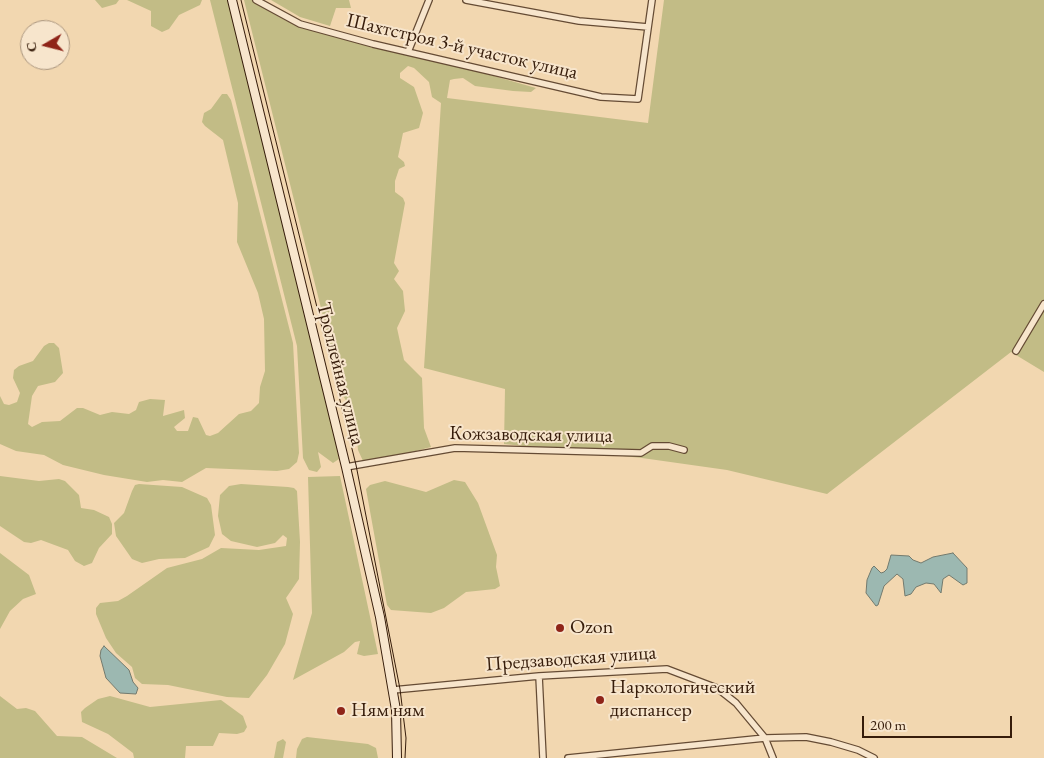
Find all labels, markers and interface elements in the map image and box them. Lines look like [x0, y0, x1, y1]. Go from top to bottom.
street label: Шахтстроя 3-й участок улица [344, 9, 580, 85]
north arrow [20, 20, 70, 70]
text: С [22, 41, 41, 53]
street label: Троллейная улица [311, 300, 369, 448]
street label: Кожзаводская улица [449, 422, 613, 448]
place label: Ozon [570, 616, 613, 640]
marker: Ozon [554, 622, 566, 634]
street label: Предзаводская улица [485, 641, 657, 677]
place label: Наркологический диспансер [610, 676, 755, 723]
marker: Наркологический диспансер [594, 694, 606, 706]
place label: Ням ням [351, 699, 424, 723]
marker: Ням ням [335, 705, 347, 717]
scale bar [864, 706, 1014, 738]
text: 200 m [870, 715, 906, 734]

